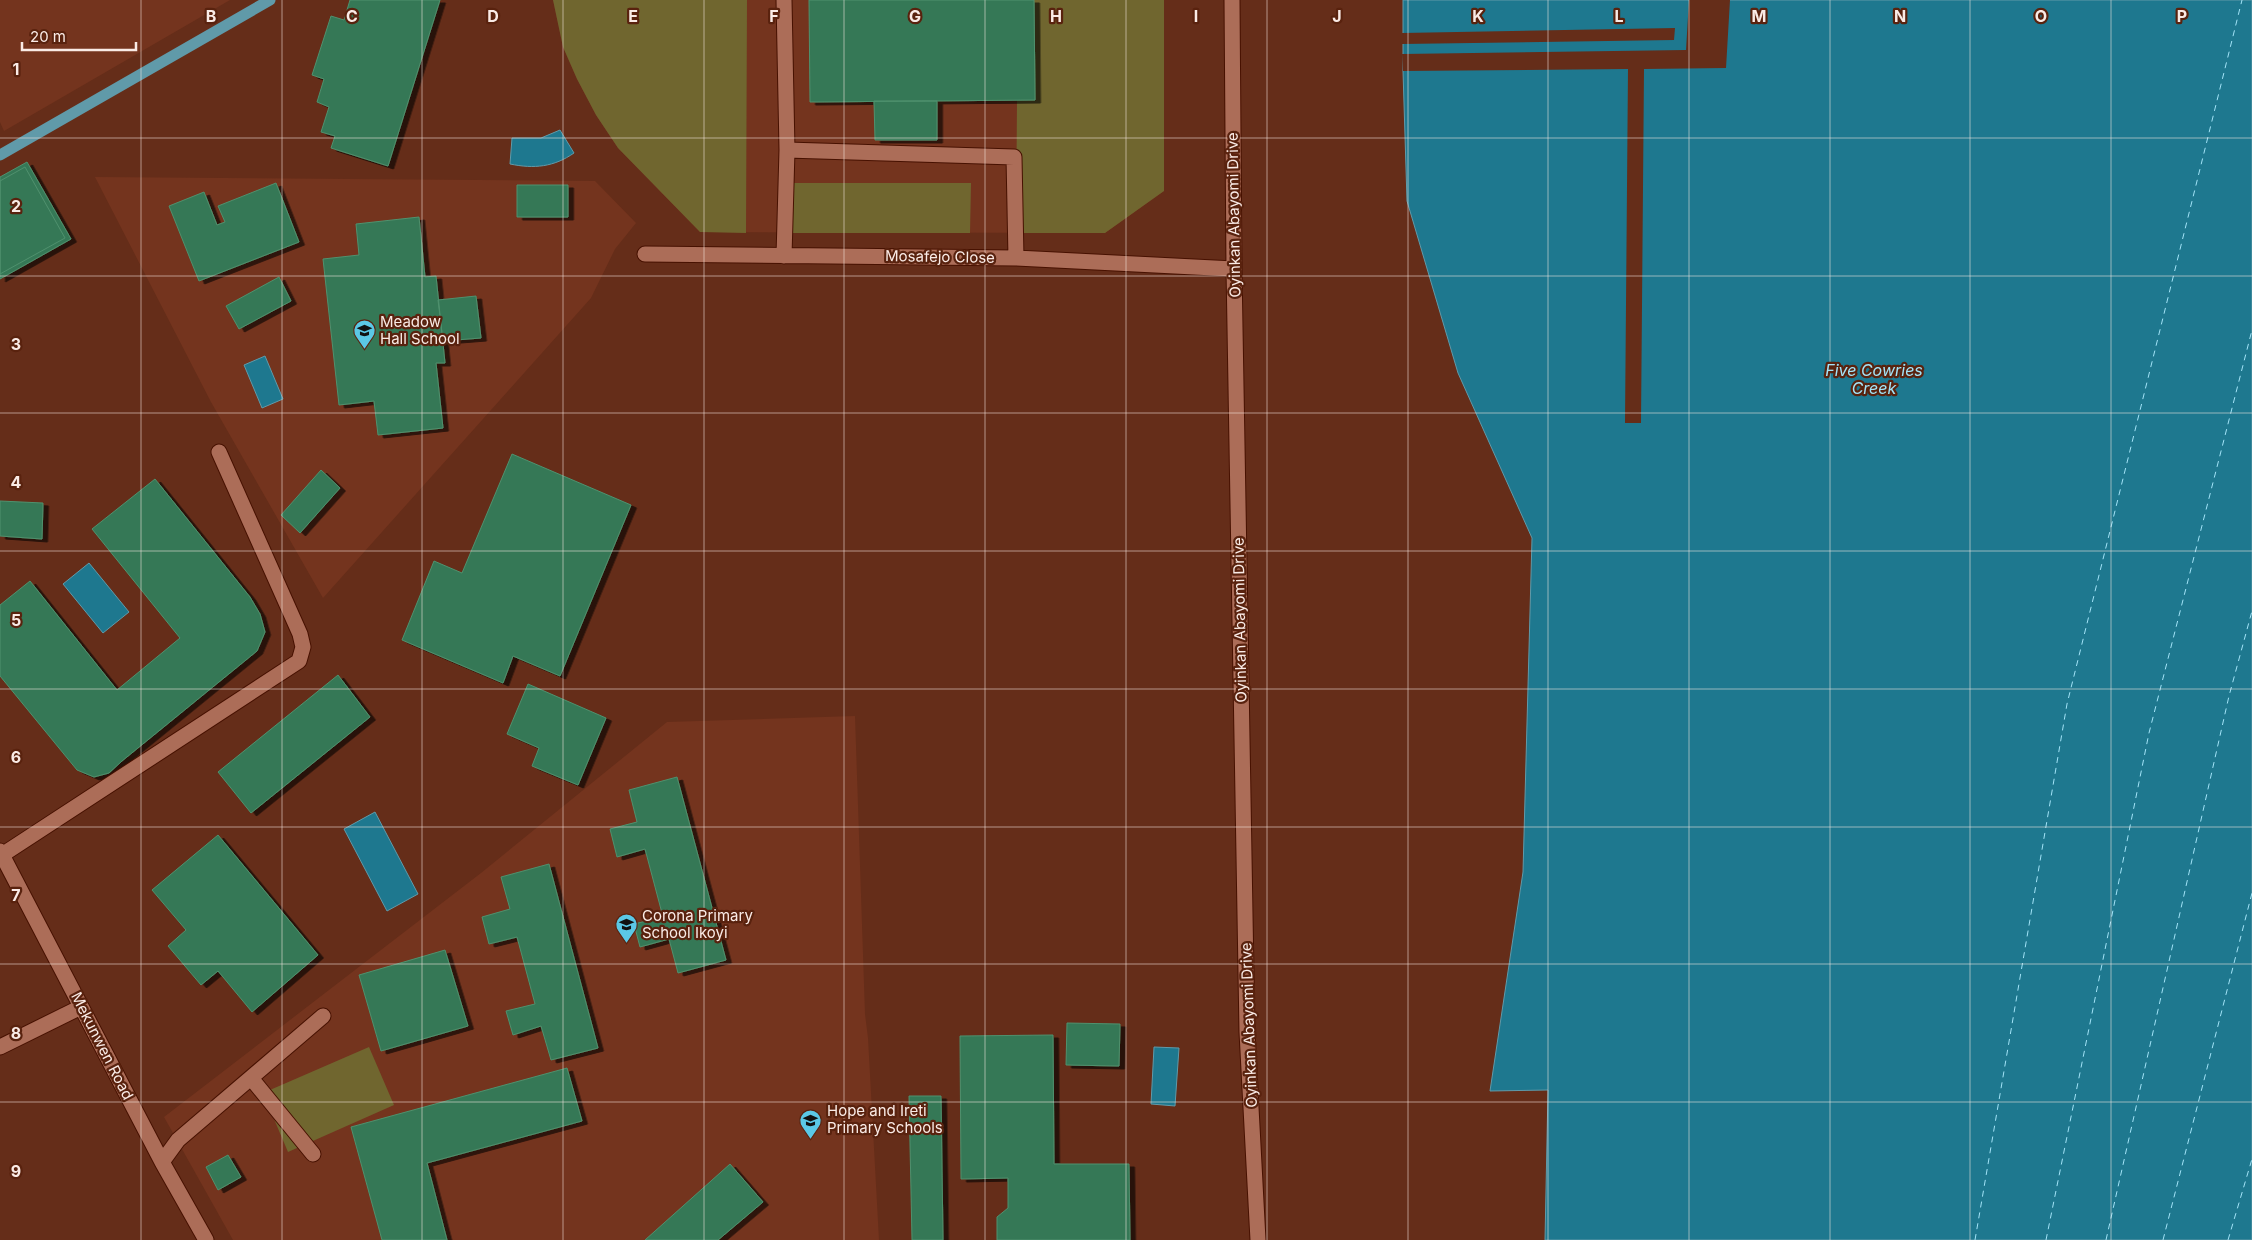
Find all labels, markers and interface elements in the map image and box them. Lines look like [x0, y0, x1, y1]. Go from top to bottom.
text: B [206, 6, 216, 26]
text: C [346, 6, 358, 26]
text: D [487, 6, 499, 26]
text: E [628, 6, 638, 26]
text: F [769, 6, 779, 26]
text: G [909, 6, 921, 26]
text: H [1050, 6, 1062, 26]
text: I [1194, 6, 1198, 26]
text: J [1332, 6, 1342, 26]
text: K [1472, 6, 1484, 26]
text: L [1614, 6, 1624, 26]
text: M [1752, 6, 1766, 26]
text: N [1894, 6, 1906, 26]
text: O [2035, 6, 2047, 26]
text: P [2177, 6, 2187, 26]
scale bar [22, 20, 136, 52]
text: 20 m [30, 27, 66, 46]
text: 1 [13, 59, 19, 79]
street label: Oyinkan Abayomi Drive [1223, 132, 1244, 298]
text: 2 [11, 196, 21, 216]
street label: Mosafejo Close [885, 246, 995, 267]
place label: Meadow Hall School [380, 312, 460, 348]
school or university icon: Meadow Hall School [352, 319, 376, 350]
text: 3 [11, 334, 21, 354]
water label: Five Cowries Creek [1825, 360, 1923, 398]
text: 4 [11, 472, 22, 492]
street label: Oyinkan Abayomi Drive [1229, 537, 1250, 703]
text: 5 [11, 610, 21, 630]
text: 6 [11, 747, 21, 767]
text: 7 [11, 885, 21, 905]
place label: Corona Primary School Ikoyi [642, 906, 753, 942]
school or university icon: Corona Primary School Ikoyi [614, 913, 638, 944]
street label: Oyinkan Abayomi Drive [1236, 942, 1261, 1108]
street label: Mekunwen Road [67, 989, 138, 1103]
text: 8 [11, 1023, 21, 1043]
place label: Hope and Ireti Primary Schools [827, 1101, 943, 1137]
school or university icon: Hope and Ireti Primary Schools [799, 1108, 823, 1139]
text: 9 [11, 1161, 21, 1181]

